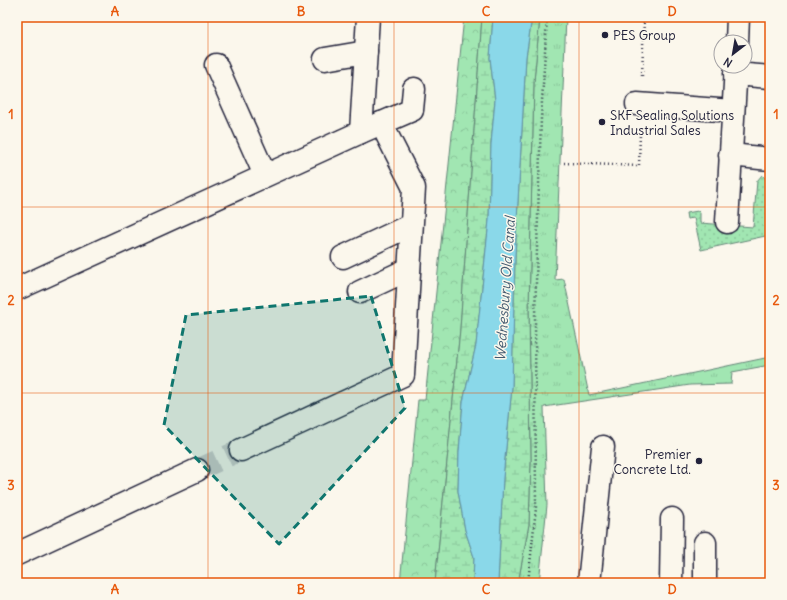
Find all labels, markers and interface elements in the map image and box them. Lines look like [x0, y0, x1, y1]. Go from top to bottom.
text: A [111, 3, 120, 20]
text: B [297, 3, 306, 20]
text: C [482, 3, 491, 20]
text: D [667, 3, 677, 20]
place label: PES Group [613, 27, 676, 44]
marker: PES Group [600, 30, 610, 40]
north arrow [713, 34, 753, 74]
text: N [721, 55, 735, 71]
text: 1 [8, 106, 14, 123]
text: 1 [773, 106, 779, 123]
place label: SKF Sealing Solutions Industrial Sales [610, 107, 734, 139]
marker: SKF Sealing Solutions Industrial Sales [597, 117, 607, 127]
water label: Wednesbury Old Canal [491, 214, 519, 362]
text: 2 [7, 292, 15, 309]
text: 2 [772, 292, 780, 309]
place label: Premier Concrete Ltd. [613, 446, 692, 478]
marker: Premier Concrete Ltd. [694, 456, 704, 466]
text: 3 [7, 477, 15, 494]
text: 3 [772, 477, 780, 494]
text: A [111, 581, 120, 598]
text: B [297, 581, 306, 598]
text: C [482, 581, 491, 598]
text: D [667, 581, 677, 598]

